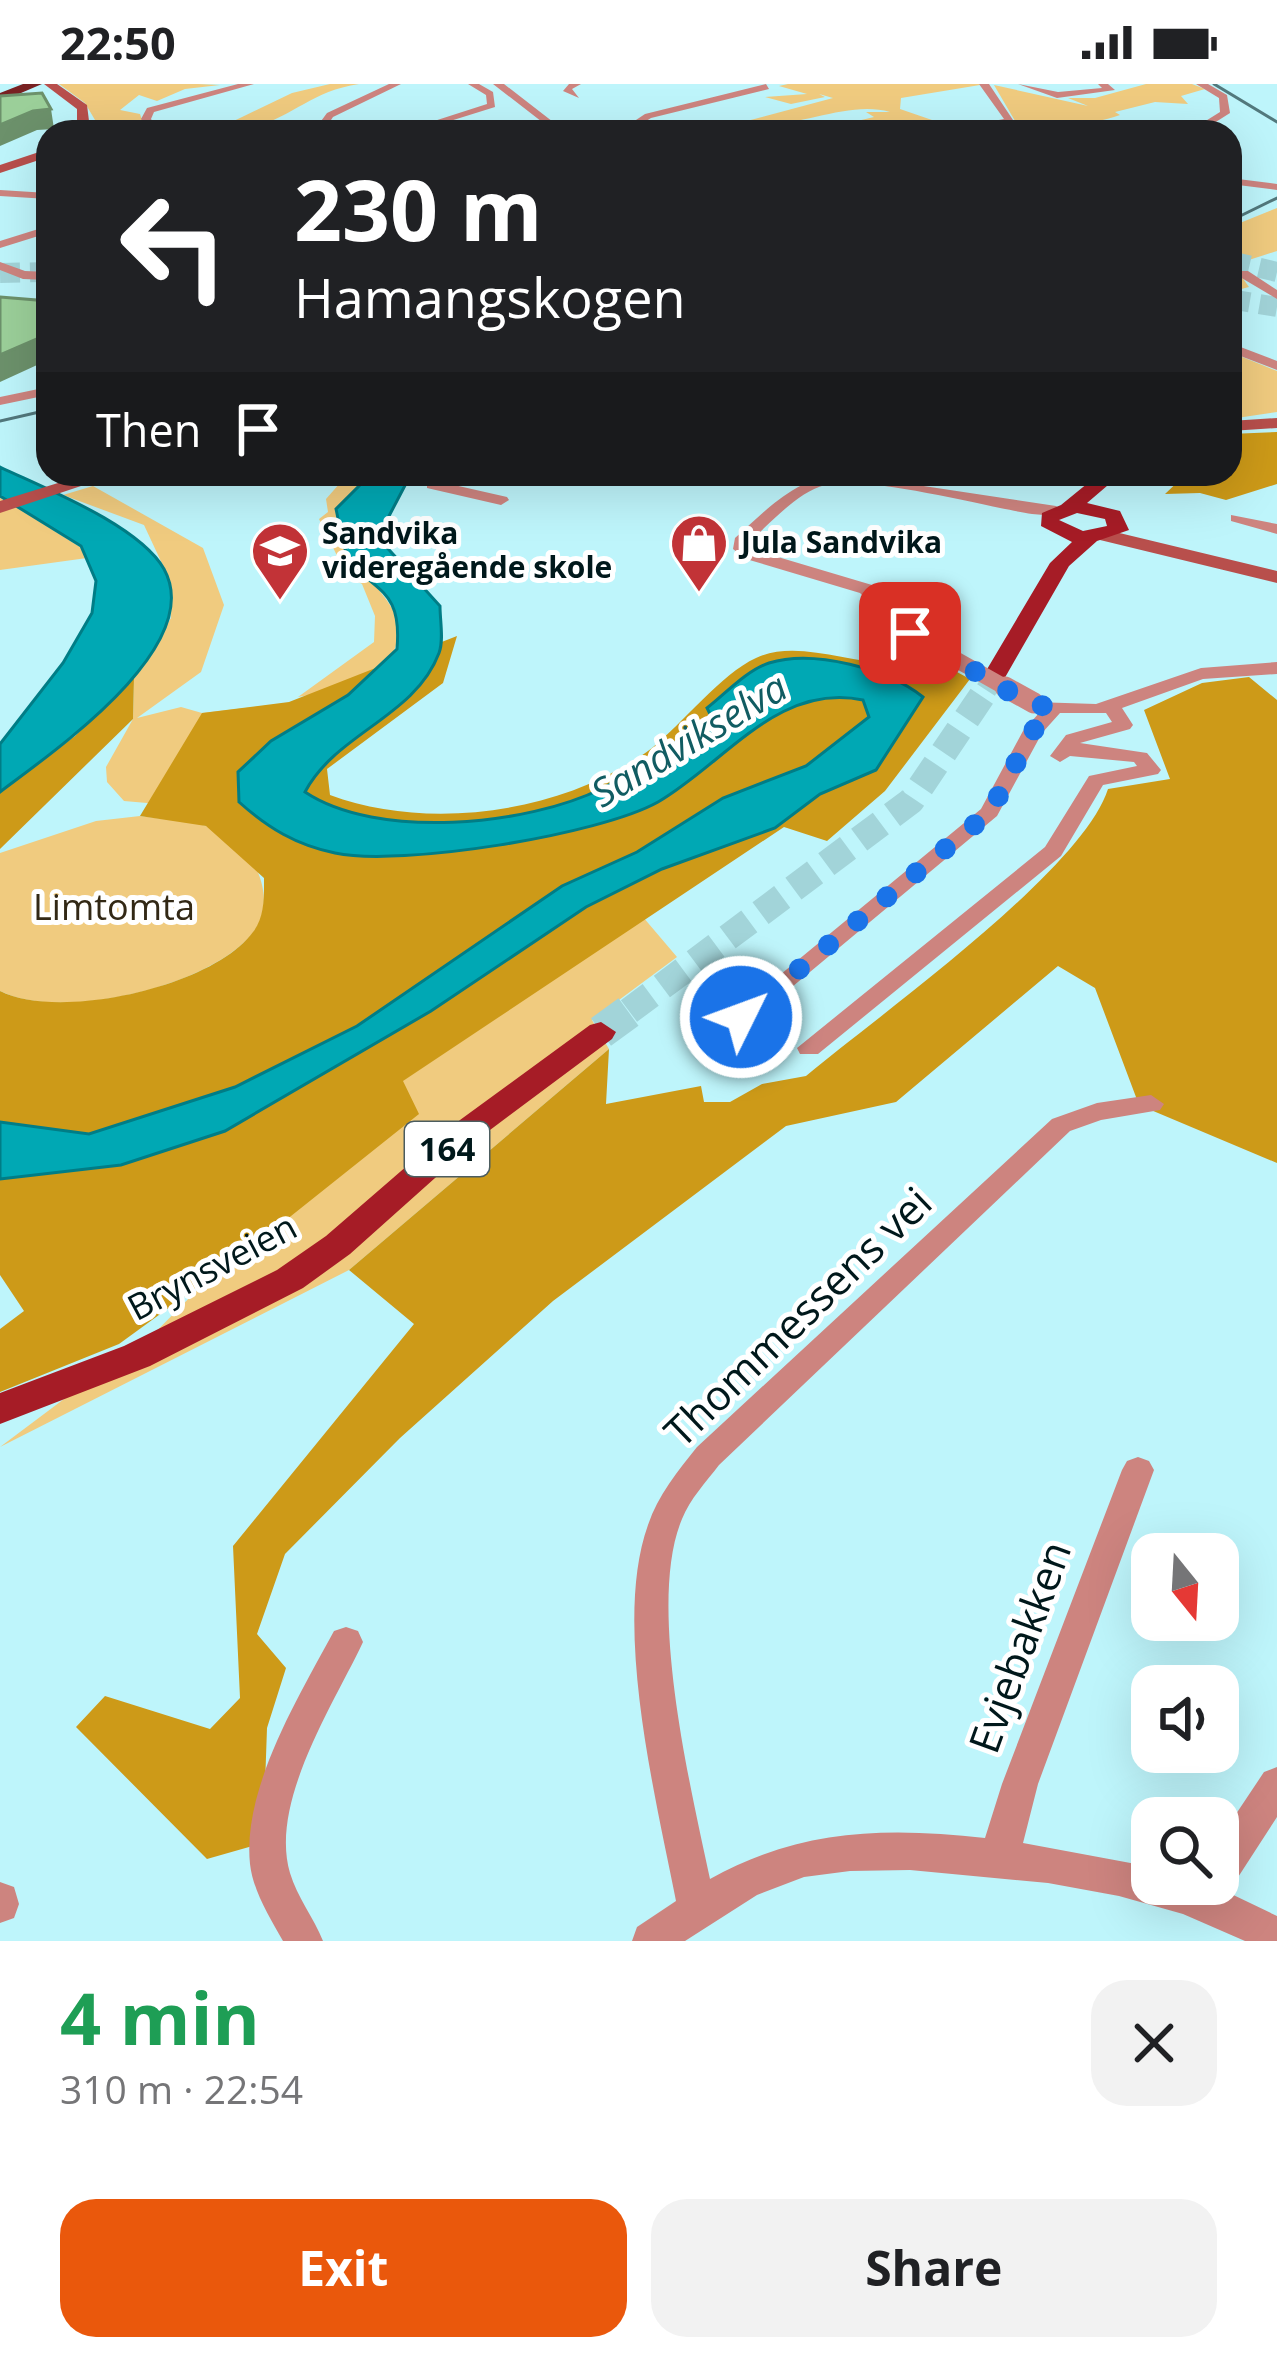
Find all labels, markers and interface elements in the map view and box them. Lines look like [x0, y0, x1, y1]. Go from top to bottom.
text: 22:50 [60, 12, 176, 73]
text: 230 m [294, 151, 542, 266]
icon: left [96, 168, 252, 324]
text: Hamangskogen [294, 260, 686, 334]
icon: arrive [225, 396, 291, 462]
text: Then [96, 399, 201, 460]
place label: Sandvika videregående skole [322, 512, 612, 587]
shop icon: Jula Sandvika [668, 512, 730, 594]
school or university icon: Sandvika videregående skole [249, 520, 311, 602]
place label: Jula Sandvika [738, 521, 942, 562]
pin [859, 582, 961, 684]
icon: arrive [877, 600, 943, 666]
water label: Sandvikselva [580, 659, 796, 818]
park label: Limtomta [33, 882, 195, 931]
position arrow [678, 954, 804, 1080]
road number: 164 [405, 1122, 489, 1176]
street label: Thommessens vei [651, 1174, 943, 1458]
street label: Brynsveien [119, 1202, 305, 1332]
street label: Evjebakken [954, 1533, 1083, 1760]
north arrow [1131, 1533, 1239, 1641]
map controls [1131, 1533, 1239, 1905]
button: sound [1131, 1665, 1239, 1773]
button: search [1131, 1797, 1239, 1905]
text: 4 min [60, 1968, 260, 2066]
button: close [1091, 1980, 1217, 2106]
text: 310 m · 22:54 [60, 2062, 303, 2115]
button: Exit [60, 2199, 627, 2337]
button: Share [651, 2199, 1217, 2337]

